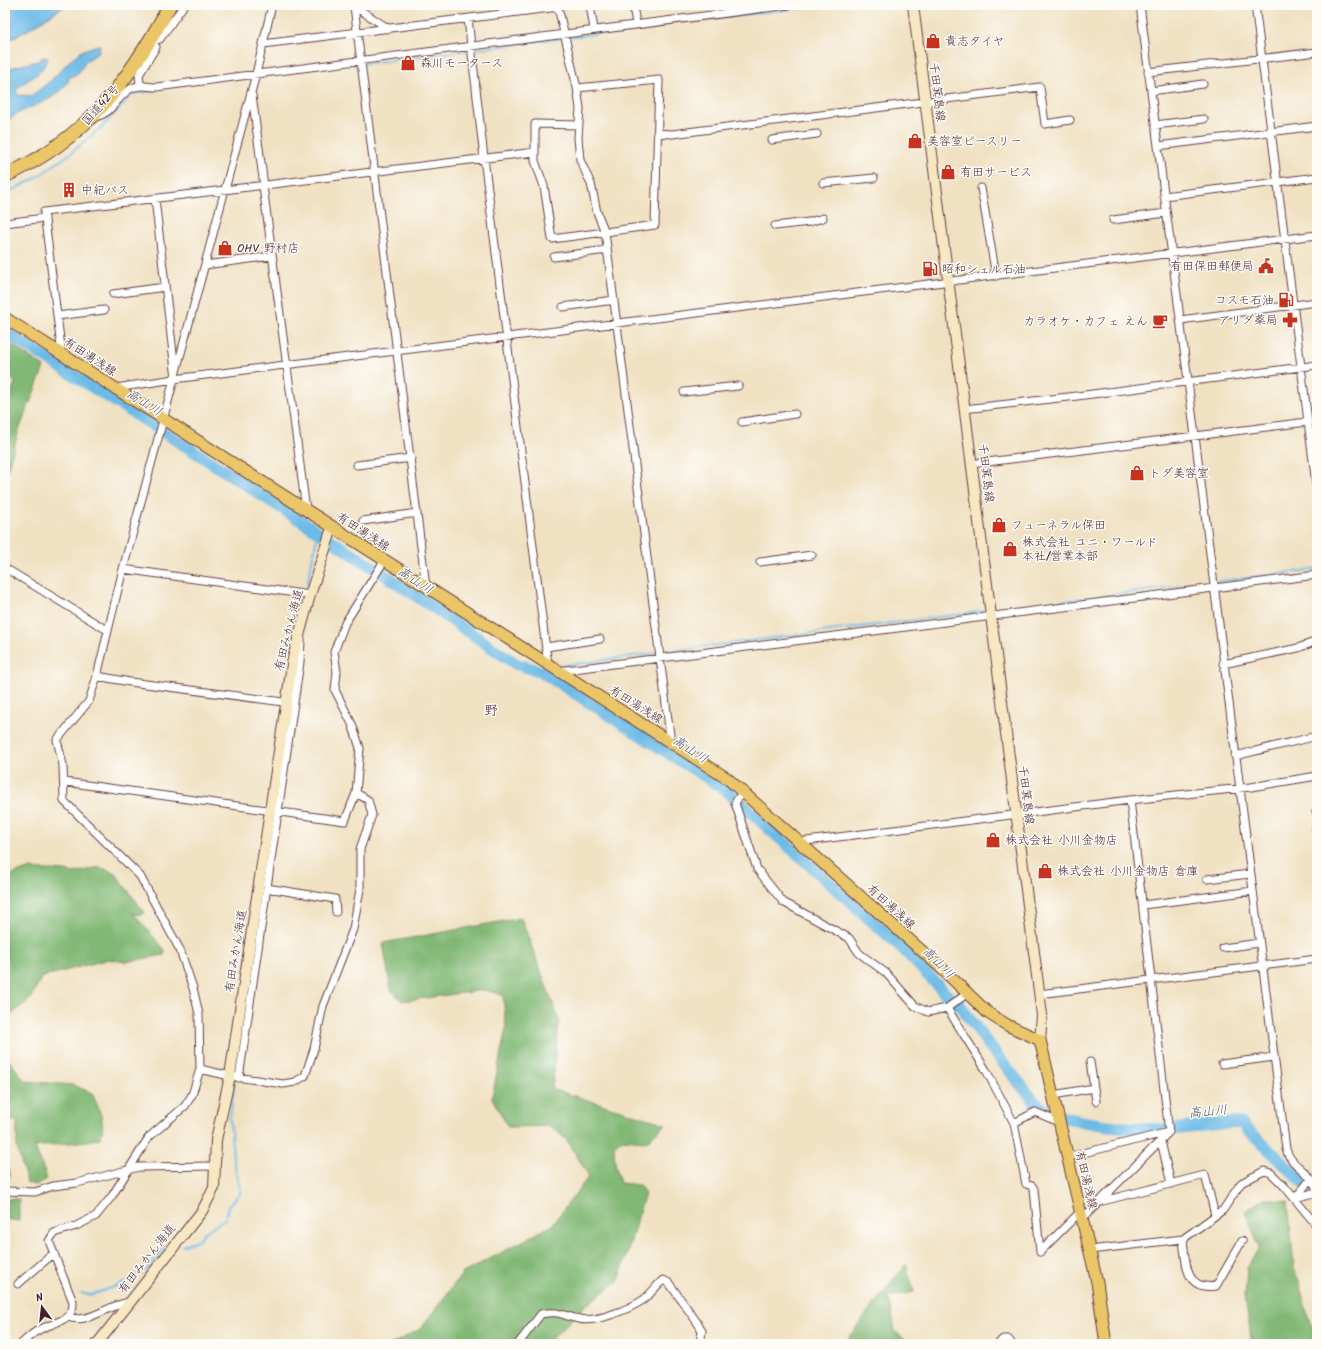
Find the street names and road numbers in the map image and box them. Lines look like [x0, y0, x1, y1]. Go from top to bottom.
street label: 千田箕島線 [924, 61, 950, 123]
street label: 国道42号 [78, 80, 124, 130]
street label: 有田湯浅線 [60, 333, 120, 381]
street label: 千田箕島線 [973, 442, 999, 504]
street label: 有田湯浅線 [333, 508, 393, 556]
street label: 有田みかん海道 [270, 587, 308, 673]
street label: 有田湯浅線 [606, 681, 666, 729]
street label: 千田箕島線 [1013, 764, 1039, 826]
street label: 有田湯浅線 [862, 880, 920, 934]
street label: 有田みかん海道 [220, 908, 252, 994]
street label: 有田湯浅線 [1070, 1149, 1102, 1211]
street label: 有田みかん海道 [114, 1220, 180, 1298]

